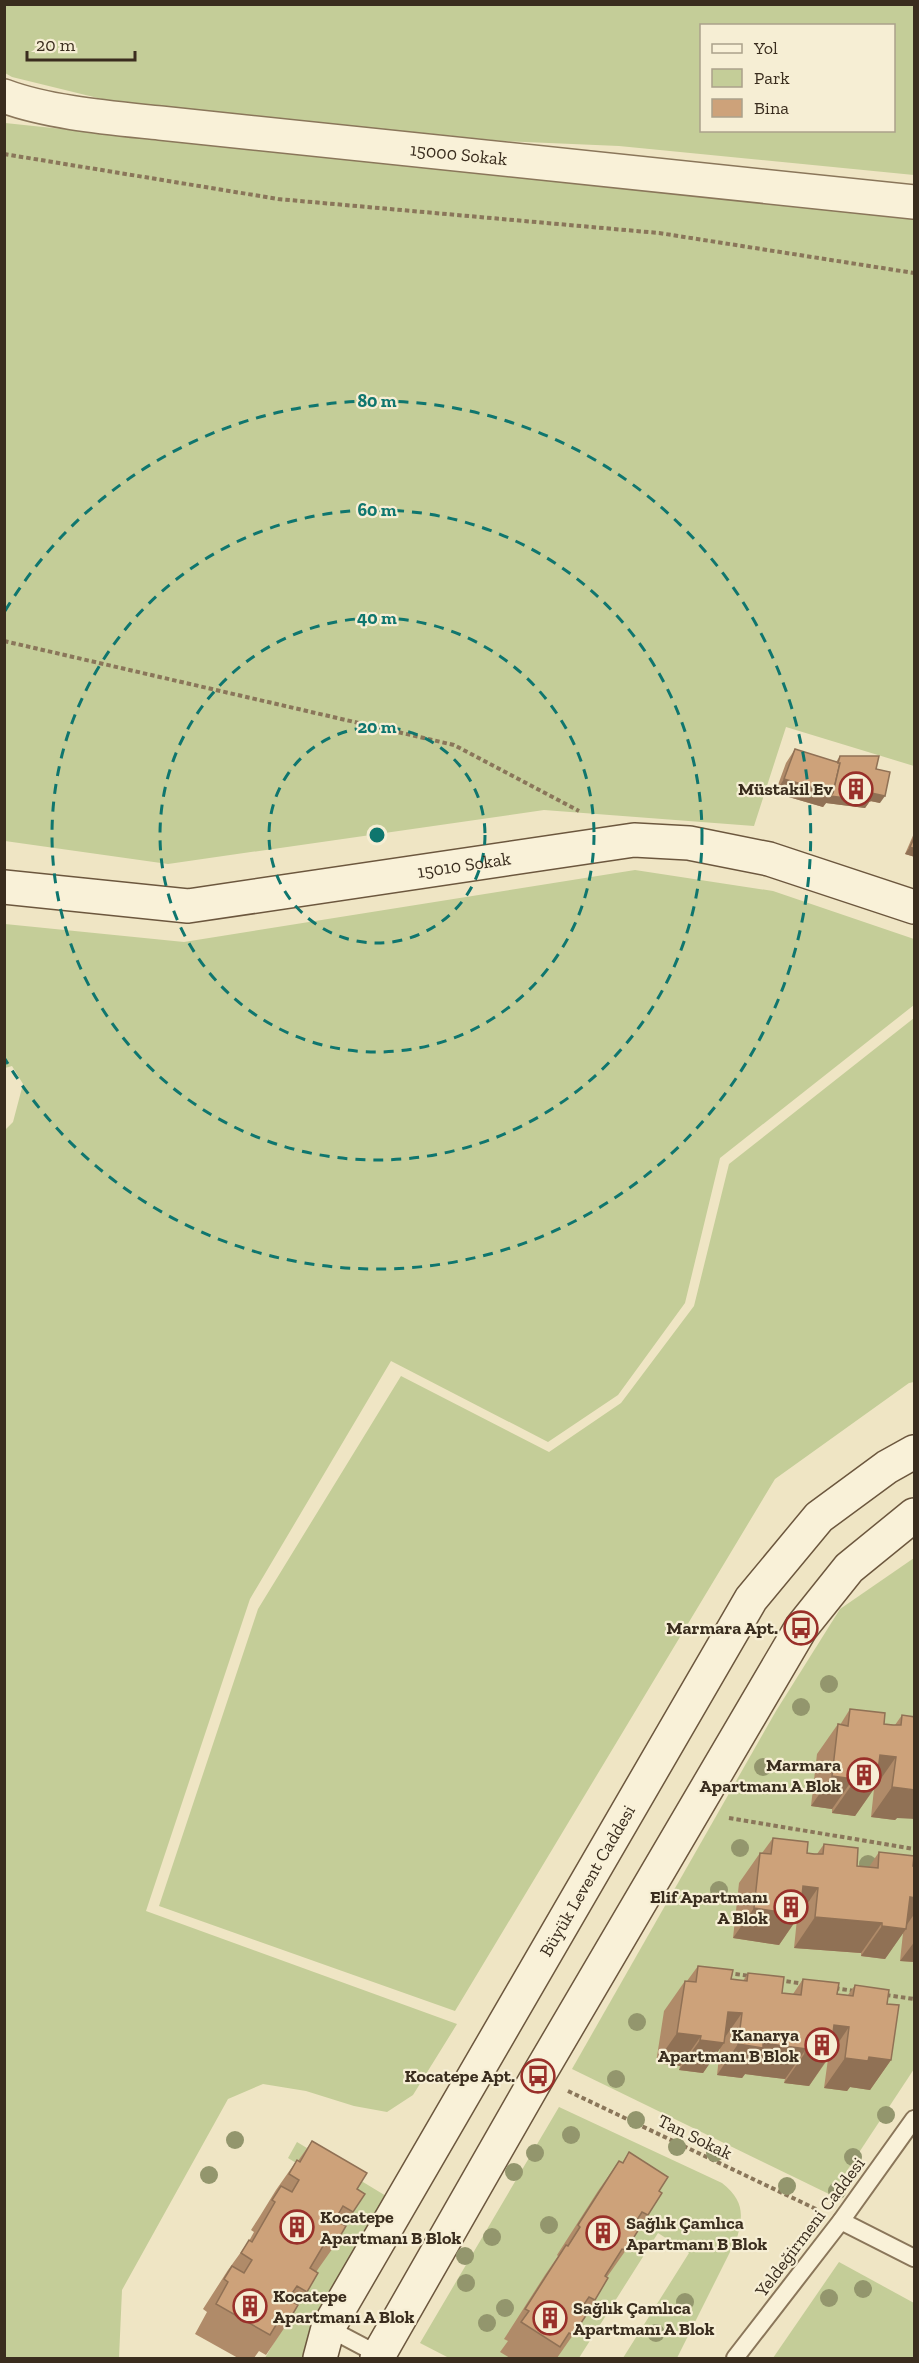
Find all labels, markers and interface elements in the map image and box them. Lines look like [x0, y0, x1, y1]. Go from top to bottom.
scale bar [27, 24, 135, 62]
legend [700, 24, 895, 132]
text: 20 m [36, 34, 76, 56]
text: Yol [753, 37, 778, 59]
text: Park [754, 67, 790, 89]
text: Bina [754, 97, 789, 119]
street label: 15000 Sokak [409, 138, 509, 170]
text: 80 m [357, 390, 397, 412]
text: 60 m [357, 499, 397, 521]
text: 40 m [357, 607, 397, 629]
text: 20 m [357, 716, 397, 738]
building icon: Müstakil Ev [838, 771, 874, 807]
place label: Müstakil Ev [738, 778, 834, 800]
centre of rings [367, 825, 387, 845]
street label: 15010 Sokak [416, 847, 513, 883]
bus stop icon: Marmara Apt. [783, 1610, 819, 1646]
place label: Marmara Apt. [666, 1617, 778, 1639]
place label: Marmara Apartmanı A Blok [700, 1754, 841, 1797]
building icon: Marmara Apartmanı A Blok [846, 1757, 882, 1793]
street label: Büyük Levent Caddesi [535, 1801, 640, 1961]
place label: Elif Apartmanı A Blok [650, 1886, 769, 1929]
building icon: Elif Apartmanı A Blok [773, 1889, 809, 1925]
place label: Kanarya Apartmanı B Blok [658, 2024, 799, 2067]
building icon: Kanarya Apartmanı B Blok [804, 2027, 840, 2063]
bus stop icon: Kocatepe Apt. [520, 2058, 556, 2094]
place label: Kocatepe Apt. [405, 2065, 515, 2087]
street label: Tan Sokak [654, 2110, 736, 2165]
street label: Yeldeğirmeni Caddesi [750, 2153, 870, 2302]
place label: Kocatepe Apartmanı B Blok [320, 2206, 461, 2249]
building icon: Kocatepe Apartmanı B Blok [279, 2209, 315, 2245]
place label: Sağlık Çamlıca Apartmanı B Blok [626, 2212, 767, 2255]
building icon: Sağlık Çamlıca Apartmanı B Blok [585, 2215, 621, 2251]
place label: Kocatepe Apartmanı A Blok [273, 2285, 414, 2328]
building icon: Kocatepe Apartmanı A Blok [232, 2288, 268, 2324]
place label: Sağlık Çamlıca Apartmanı A Blok [573, 2297, 714, 2340]
building icon: Sağlık Çamlıca Apartmanı A Blok [532, 2300, 568, 2336]

